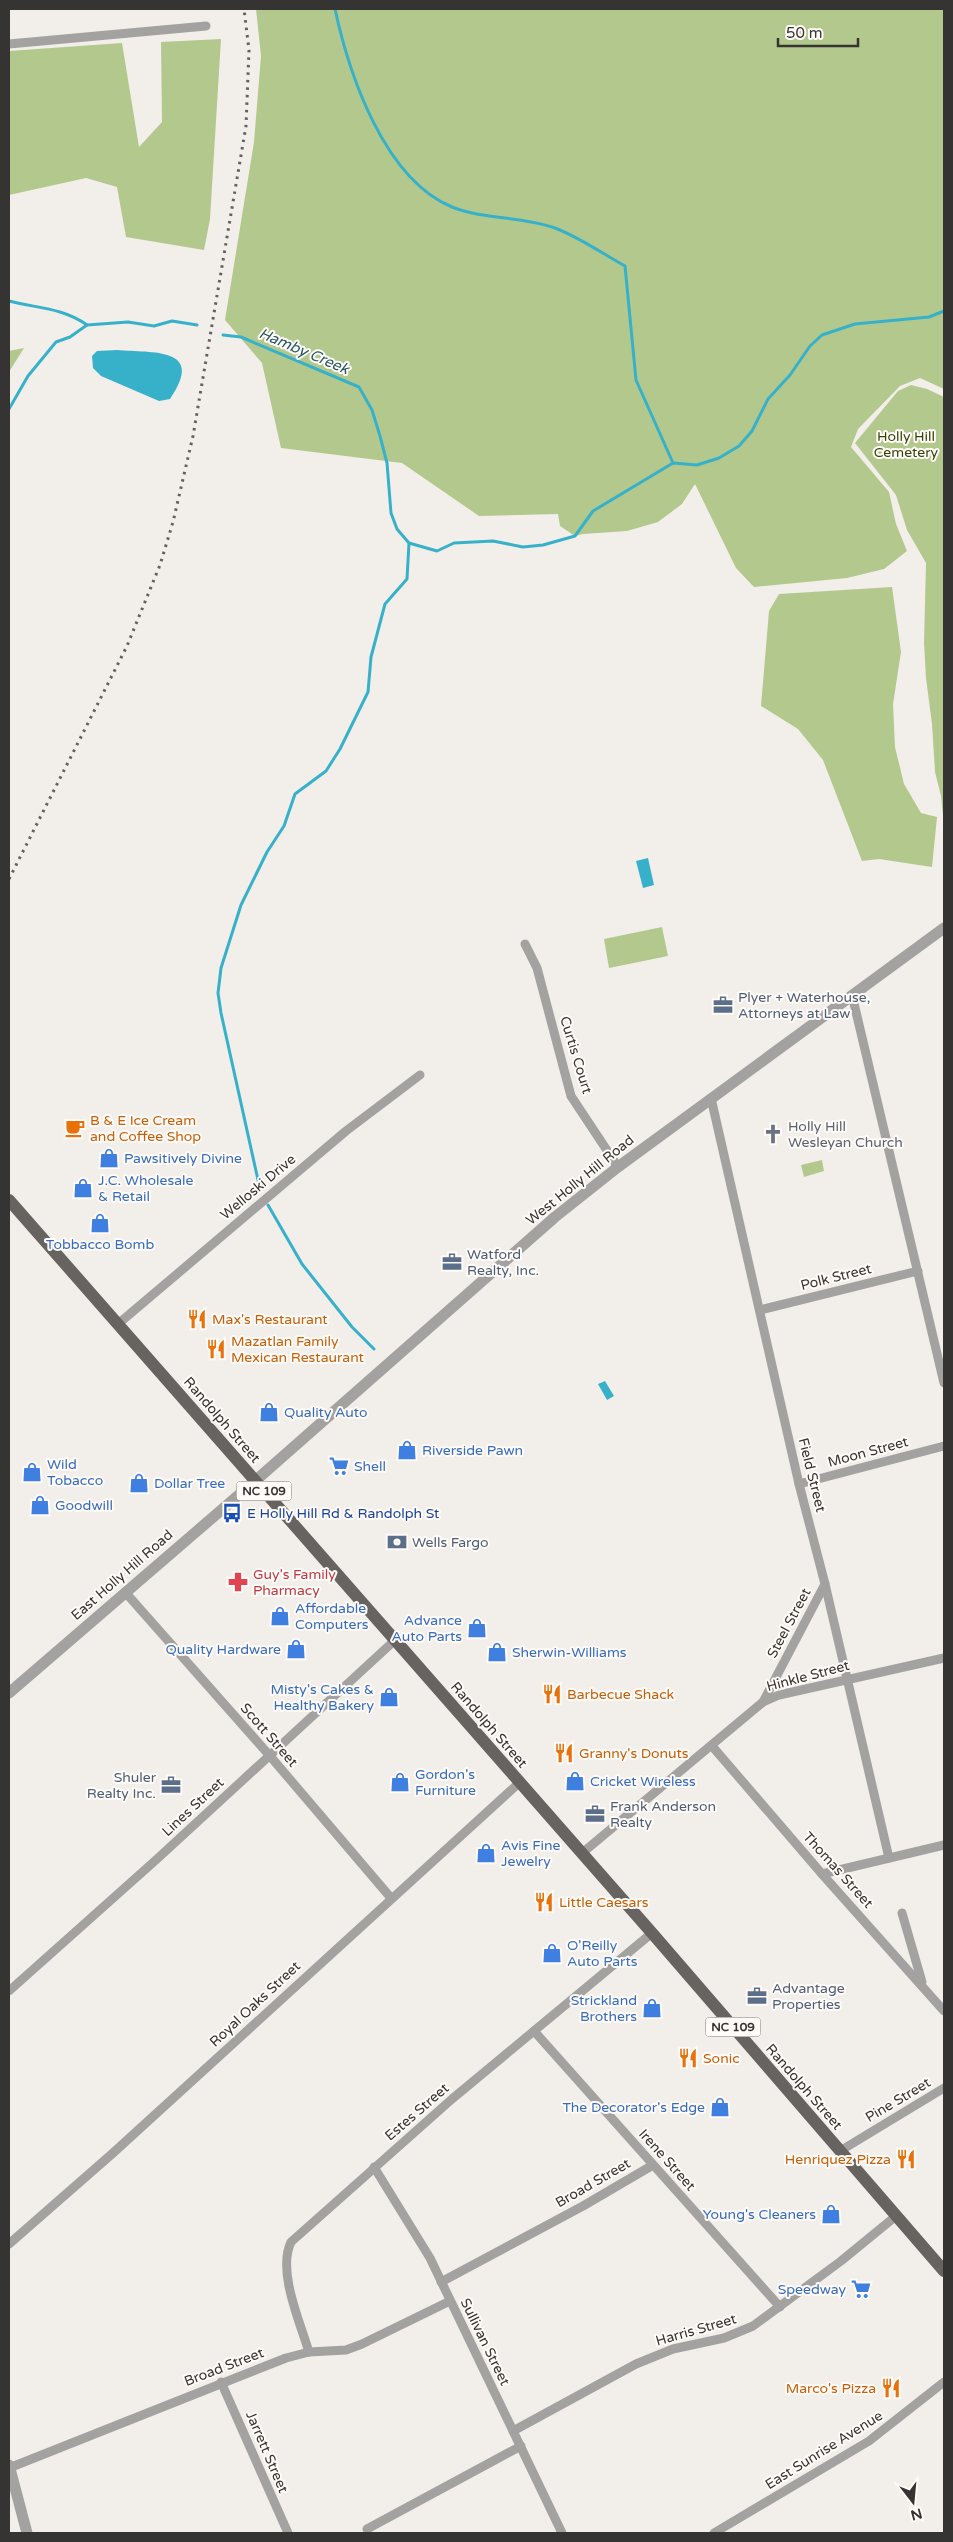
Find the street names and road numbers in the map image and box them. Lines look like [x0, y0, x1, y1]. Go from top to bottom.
street label: Curtis Court [556, 1014, 596, 1096]
street label: West Holly Hill Road [523, 1131, 637, 1229]
street label: Welloski Drive [217, 1151, 299, 1223]
street label: Polk Street [799, 1260, 874, 1294]
street label: Randolph Street [180, 1374, 264, 1467]
street label: Moon Street [826, 1433, 911, 1471]
street label: Field Street [795, 1436, 830, 1514]
road number: NC 109 [236, 1482, 292, 1500]
street label: East Holly Hill Road [68, 1526, 176, 1624]
street label: Steel Street [764, 1585, 815, 1661]
street label: Hinkle Street [765, 1657, 852, 1695]
street label: Randolph Street [447, 1679, 531, 1772]
street label: Scott Street [237, 1700, 302, 1771]
street label: Lines Street [159, 1774, 228, 1840]
street label: Thomas Street [799, 1828, 877, 1912]
street label: Royal Oaks Street [206, 1957, 304, 2050]
road number: NC 109 [706, 2018, 760, 2036]
street label: Randolph Street [762, 2041, 846, 2134]
street label: Pine Street [862, 2074, 934, 2126]
street label: Estes Street [382, 2079, 453, 2144]
street label: Irene Street [635, 2126, 700, 2195]
street label: Broad Street [553, 2154, 634, 2211]
street label: Sullivan Street [457, 2296, 514, 2389]
street label: Harris Street [654, 2310, 739, 2350]
street label: Broad Street [182, 2344, 267, 2390]
street label: East Sunrise Avenue [762, 2407, 886, 2493]
street label: Jarrett Street [242, 2409, 292, 2496]

